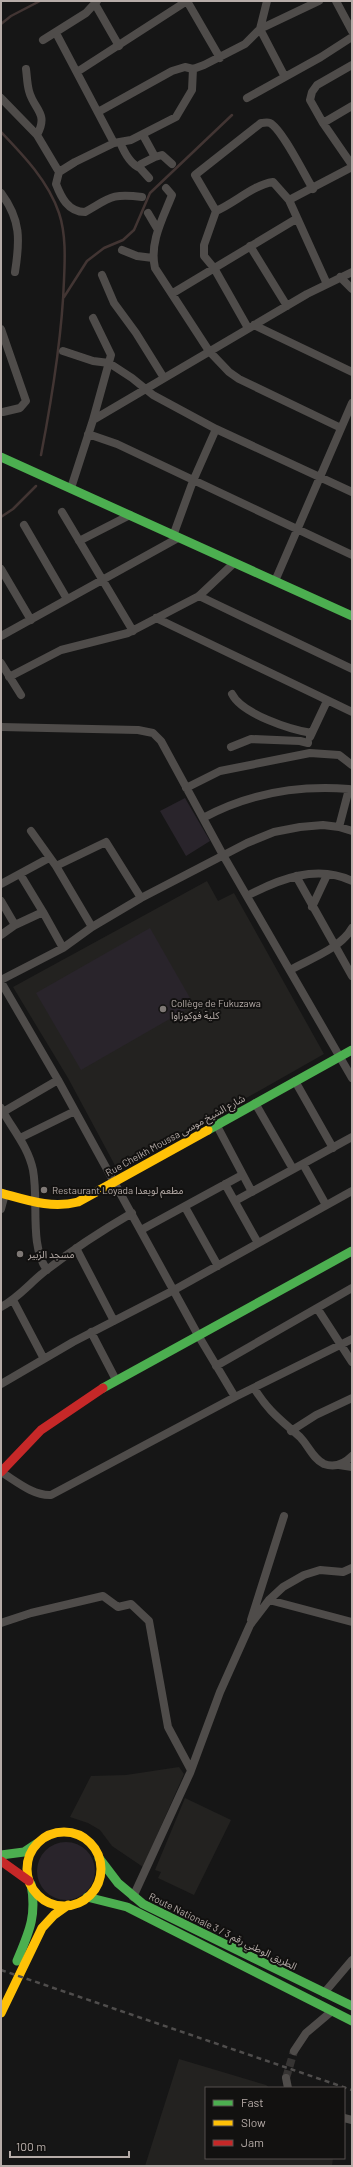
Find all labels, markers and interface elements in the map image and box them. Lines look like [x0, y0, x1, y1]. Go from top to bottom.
place label: Collège de Fukuzawa كلية فوكوزاوا [171, 997, 261, 1022]
marker: Collège de Fukuzawa كلية فوكوزاوا [158, 1004, 168, 1014]
street label: Rue Cheikh Moussa شارع الشيخ موسى [103, 1092, 248, 1180]
place label: Restaurant Loyada مطعم لويعدا [52, 1184, 184, 1198]
marker: Restaurant Loyada مطعم لويعدا [39, 1185, 49, 1195]
place label: مسجد الزبير [27, 1248, 74, 1261]
marker: مسجد الزبير [15, 1249, 25, 1259]
street label: Route Nationale 3 / الطريق الوطني رقم 3 [146, 1890, 299, 1974]
legend [205, 2087, 345, 2159]
text: Fast [241, 2095, 264, 2109]
text: Slow [241, 2115, 266, 2129]
scale bar [10, 2133, 129, 2159]
text: Jam [241, 2135, 264, 2149]
text: 100 m [16, 2139, 46, 2153]

